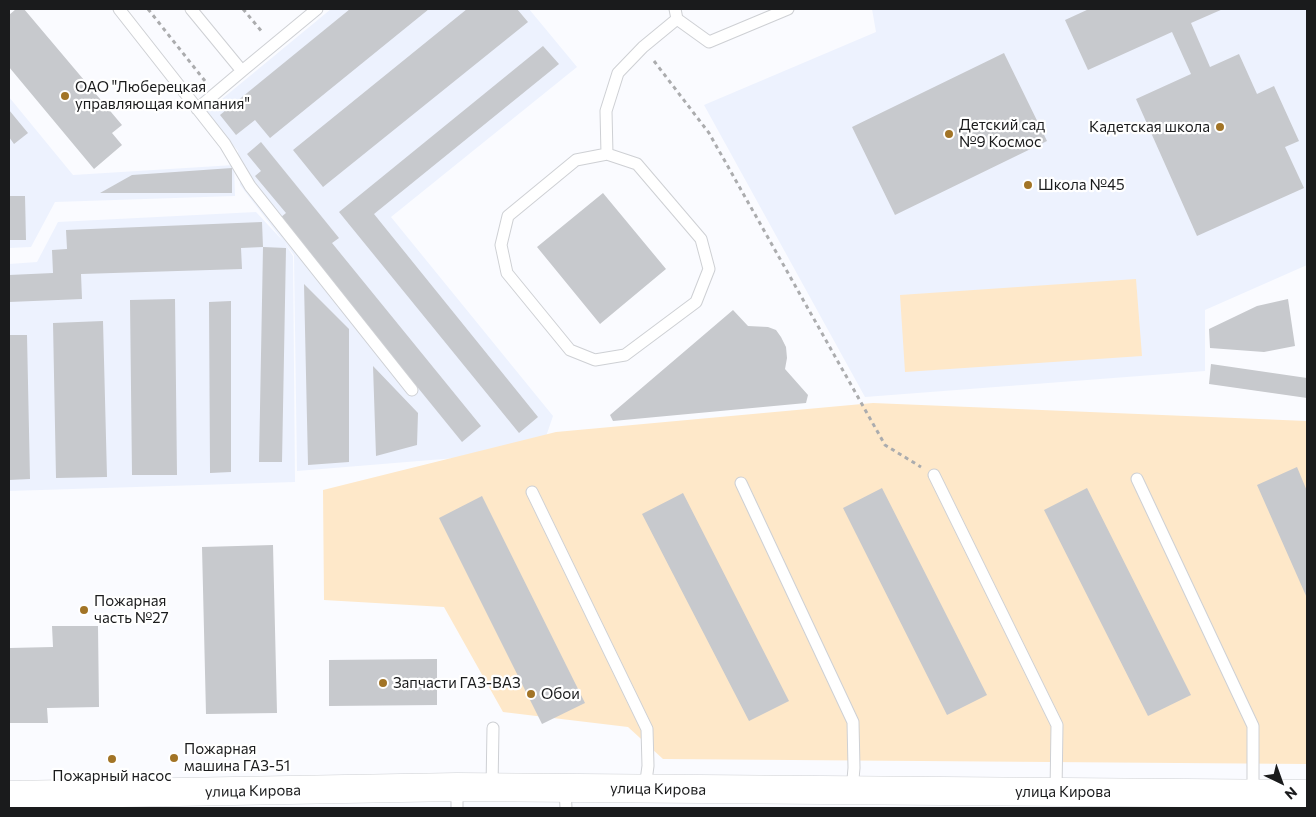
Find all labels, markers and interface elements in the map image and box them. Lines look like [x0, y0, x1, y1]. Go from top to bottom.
place label: ОАО "Люберецкая управляющая компания" [75, 78, 250, 113]
marker: ОАО "Люберецкая управляющая компания" [59, 90, 71, 102]
place label: Детский сад №9 Космос [959, 116, 1045, 151]
place label: Кадетская школа [1089, 118, 1210, 136]
marker: Кадетская школа [1214, 121, 1226, 133]
marker: Детский сад №9 Космос [943, 128, 955, 140]
place label: Школа №45 [1038, 176, 1125, 194]
marker: Школа №45 [1022, 179, 1034, 191]
place label: Пожарная часть №27 [94, 592, 169, 627]
marker: Пожарная часть №27 [78, 604, 90, 616]
place label: Запчасти ГАЗ-ВАЗ [393, 674, 521, 692]
marker: Запчасти ГАЗ-ВАЗ [377, 677, 389, 689]
place label: Обои [541, 685, 580, 703]
marker: Обои [525, 688, 537, 700]
place label: Пожарная машина ГАЗ-51 [184, 740, 290, 775]
marker: Пожарная машина ГАЗ-51 [168, 752, 180, 764]
marker: Пожарный насос [106, 753, 118, 765]
north arrow [1256, 757, 1306, 807]
place label: Пожарный насос [52, 767, 172, 785]
street label: улица Кирова [610, 779, 706, 799]
street label: улица Кирова [205, 781, 301, 801]
street label: улица Кирова [1015, 783, 1111, 801]
text: N [1282, 784, 1301, 803]

